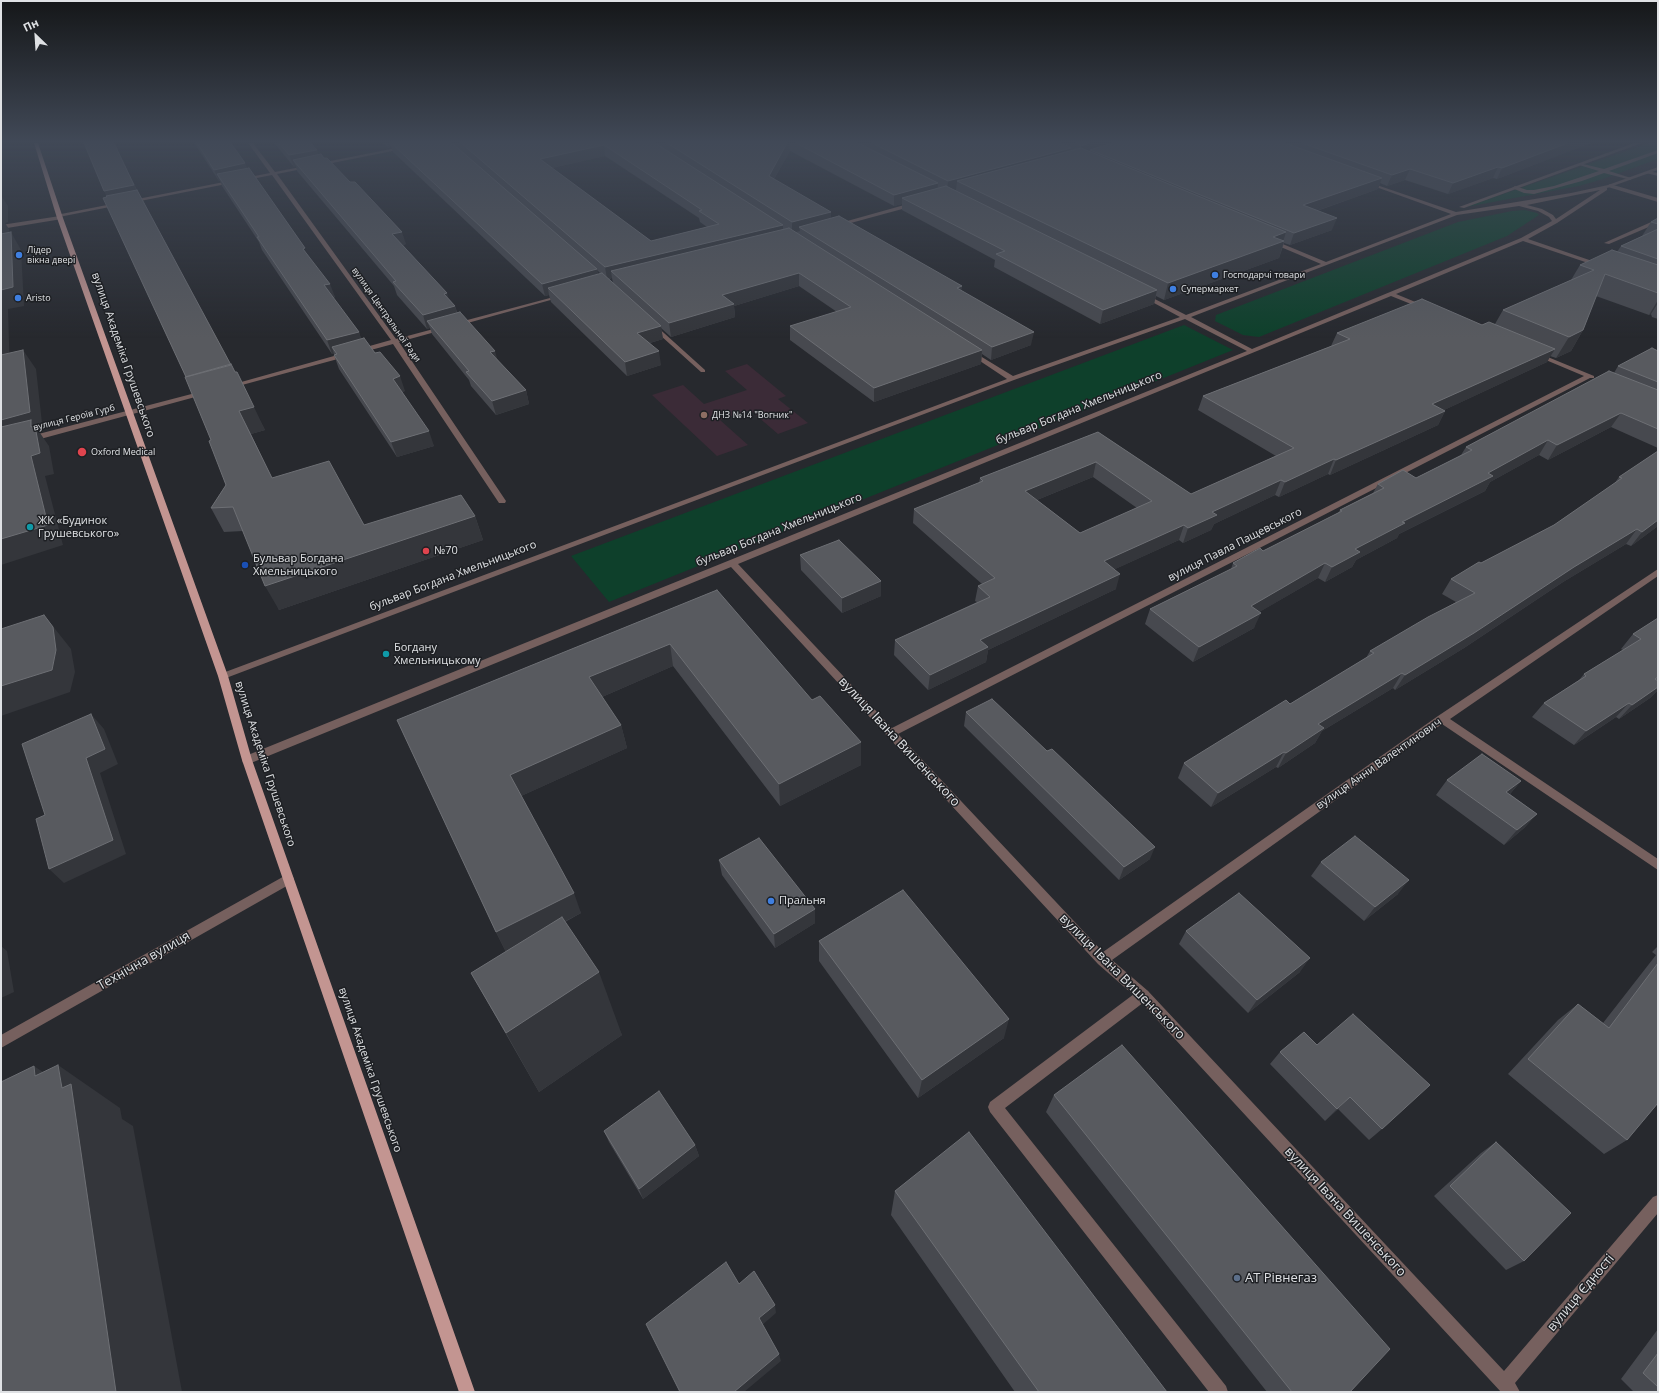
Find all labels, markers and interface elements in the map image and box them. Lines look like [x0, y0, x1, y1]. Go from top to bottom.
text: Пн [21, 15, 41, 35]
north arrow [16, 16, 56, 56]
place label: Лідер вікна двері [27, 245, 75, 266]
marker: Лідер вікна двері [14, 250, 24, 260]
street label: вулиця Центральної Ради [349, 266, 423, 364]
marker: Господарчі товари [1210, 270, 1220, 280]
place label: Господарчі товари [1223, 270, 1305, 280]
street label: вулиця Академіка Грушевського [89, 271, 157, 439]
marker: Супермаркет [1168, 284, 1178, 294]
place label: Супермаркет [1181, 284, 1238, 294]
marker: Aristo [13, 293, 23, 303]
place label: Aristo [26, 293, 51, 303]
street label: бульвар Богдана Хмельницького [994, 369, 1164, 447]
street label: вулиця Героїв Гурб [32, 403, 116, 433]
marker: ДНЗ №14 "Вогник" [699, 410, 709, 420]
place label: ДНЗ №14 "Вогник" [712, 410, 793, 420]
marker: Oxford Medical [76, 446, 88, 458]
place label: Oxford Medical [91, 447, 155, 457]
street label: бульвар Богдана Хмельницького [694, 491, 864, 569]
street label: вулиця Павла Пащевського [1166, 505, 1304, 585]
place label: ЖК «Будинок Грушевського» [38, 514, 119, 540]
marker: ЖК «Будинок Грушевського» [25, 522, 35, 532]
street label: бульвар Богдана Хмельницького [368, 538, 538, 614]
place label: №70 [434, 544, 458, 558]
marker: №70 [421, 546, 431, 556]
place label: Бульвар Богдана Хмельницького [253, 552, 344, 578]
marker: Бульвар Богдана Хмельницького [240, 560, 250, 570]
place label: Богдану Хмельницькому [394, 641, 481, 667]
marker: Богдану Хмельницькому [381, 649, 391, 659]
street label: вулиця Івана Вишенського [835, 674, 963, 810]
street label: вулиця Академіка Грушевського [232, 680, 298, 848]
street label: вулиця Анни Валентинович [1314, 716, 1444, 812]
place label: Пральня [779, 894, 826, 908]
marker: Пральня [766, 896, 776, 906]
street label: вулиця Івана Вишенського [1056, 911, 1188, 1043]
street label: Технічна вулиця [95, 928, 193, 994]
street label: вулиця Академіка Грушевського [336, 986, 404, 1154]
street label: вулиця Івана Вишенського [1281, 1144, 1409, 1280]
street label: вулиця Єдності [1544, 1251, 1618, 1335]
place label: АТ Рівнегаз [1245, 1270, 1317, 1286]
marker: АТ Рівнегаз [1232, 1273, 1242, 1283]

